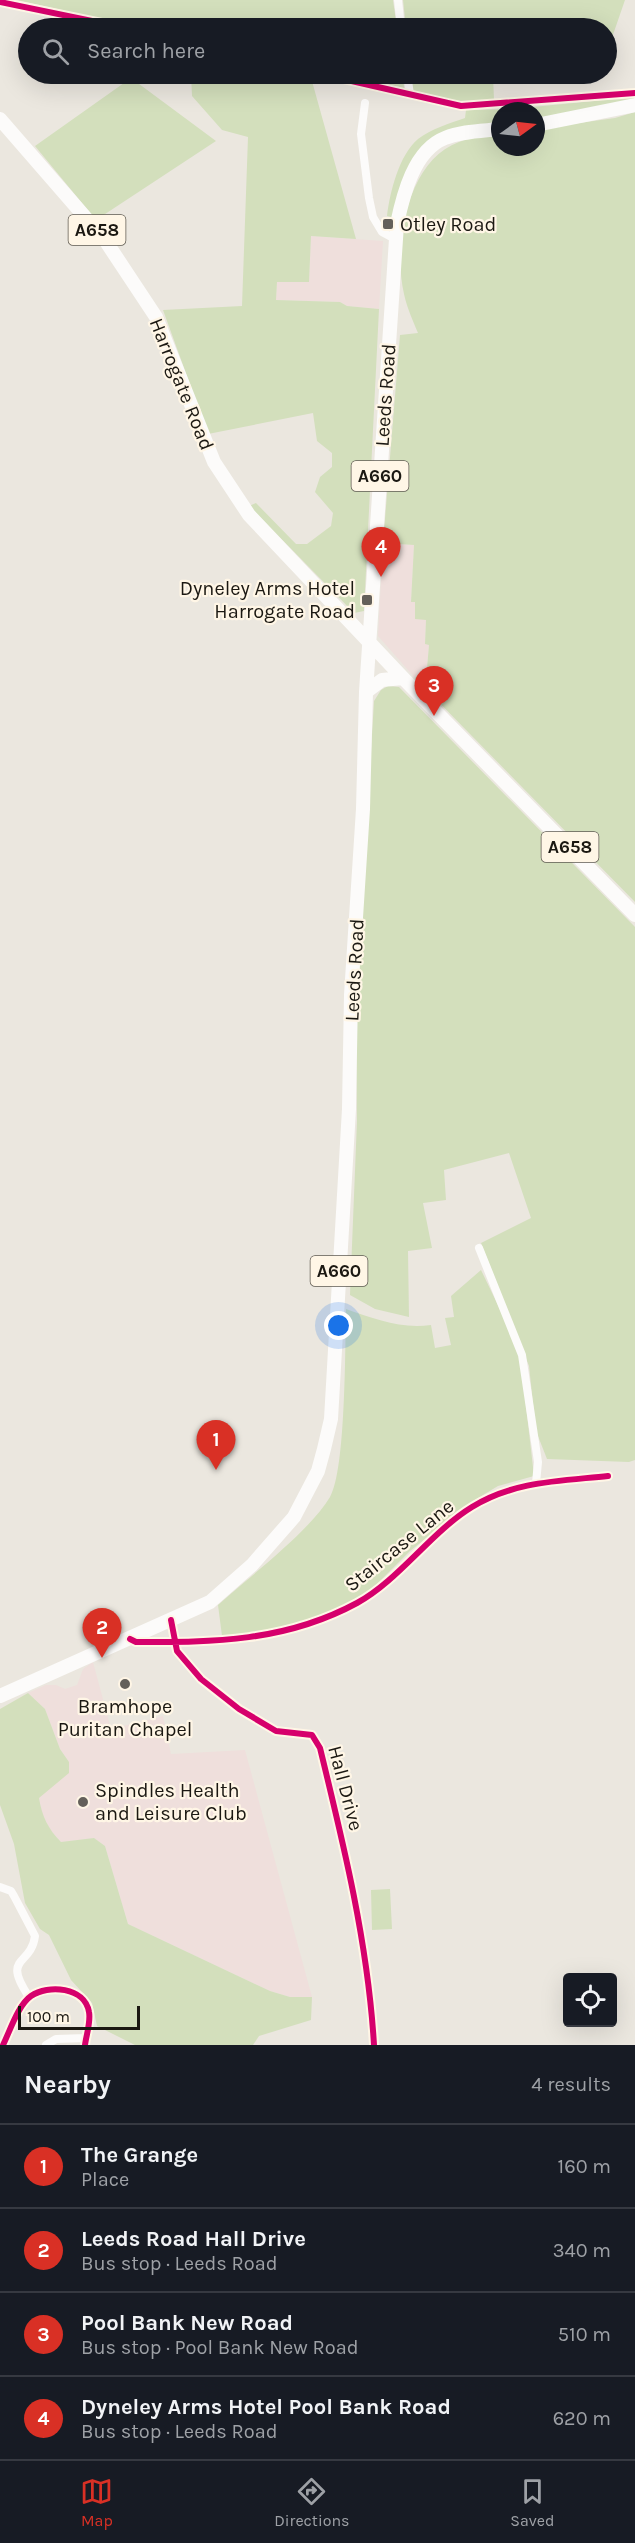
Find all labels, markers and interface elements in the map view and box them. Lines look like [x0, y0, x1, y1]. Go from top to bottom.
search box [18, 18, 617, 84]
icon: search [39, 35, 72, 68]
text: Search here [87, 38, 205, 64]
north arrow [491, 102, 545, 156]
place label: Otley Road [400, 213, 496, 236]
road number: A658 [68, 215, 126, 245]
marker: Otley Road [381, 217, 395, 231]
street label: Harrogate Road [145, 315, 219, 454]
street label: Leeds Road [370, 343, 401, 447]
road number: A660 [352, 461, 409, 491]
pin: 4 [362, 528, 400, 577]
place label: Dyneley Arms Hotel Harrogate Road [180, 577, 355, 623]
marker: Dyneley Arms Hotel Harrogate Road [360, 593, 374, 607]
pin: 3 [414, 666, 454, 716]
road number: A658 [542, 832, 598, 862]
street label: Leeds Road [340, 918, 369, 1022]
road number: A660 [310, 1256, 368, 1286]
your location [324, 1311, 353, 1340]
pin: 1 [196, 1420, 236, 1470]
street label: Staircase Lane [340, 1494, 458, 1596]
pin: 2 [82, 1608, 122, 1658]
marker: Bramhope Puritan Chapel [118, 1677, 132, 1691]
place label: Bramhope Puritan Chapel [58, 1695, 192, 1741]
street label: Hall Drive [323, 1743, 368, 1833]
place label: Spindles Health and Leisure Club [95, 1779, 247, 1825]
marker: Spindles Health and Leisure Club [76, 1795, 90, 1809]
map controls [563, 1973, 617, 2027]
button: locate [563, 1973, 617, 2027]
scale bar [18, 2003, 140, 2030]
text: 100 m [27, 2007, 70, 2026]
text: Nearby [24, 2069, 111, 2100]
text: 4 results [531, 2073, 611, 2096]
text: The Grange [81, 2142, 198, 2168]
text: 1 [40, 2155, 47, 2178]
text: 160 m [558, 2155, 611, 2178]
text: Place [81, 2168, 129, 2191]
text: Leeds Road Hall Drive [81, 2226, 306, 2252]
text: 2 [37, 2239, 50, 2262]
text: 340 m [553, 2239, 611, 2262]
text: Bus stop · Leeds Road [81, 2252, 278, 2275]
text: Pool Bank New Road [81, 2310, 293, 2336]
text: 3 [37, 2323, 50, 2346]
text: 510 m [558, 2323, 611, 2346]
text: Bus stop · Pool Bank New Road [81, 2336, 359, 2359]
text: Dyneley Arms Hotel Pool Bank Road [81, 2394, 451, 2420]
text: 4 [38, 2407, 49, 2430]
text: 620 m [553, 2407, 611, 2430]
text: Bus stop · Leeds Road [81, 2420, 278, 2443]
tab: Map [80, 2475, 113, 2530]
tab: Directions [274, 2475, 349, 2530]
tab: Saved [510, 2475, 555, 2530]

